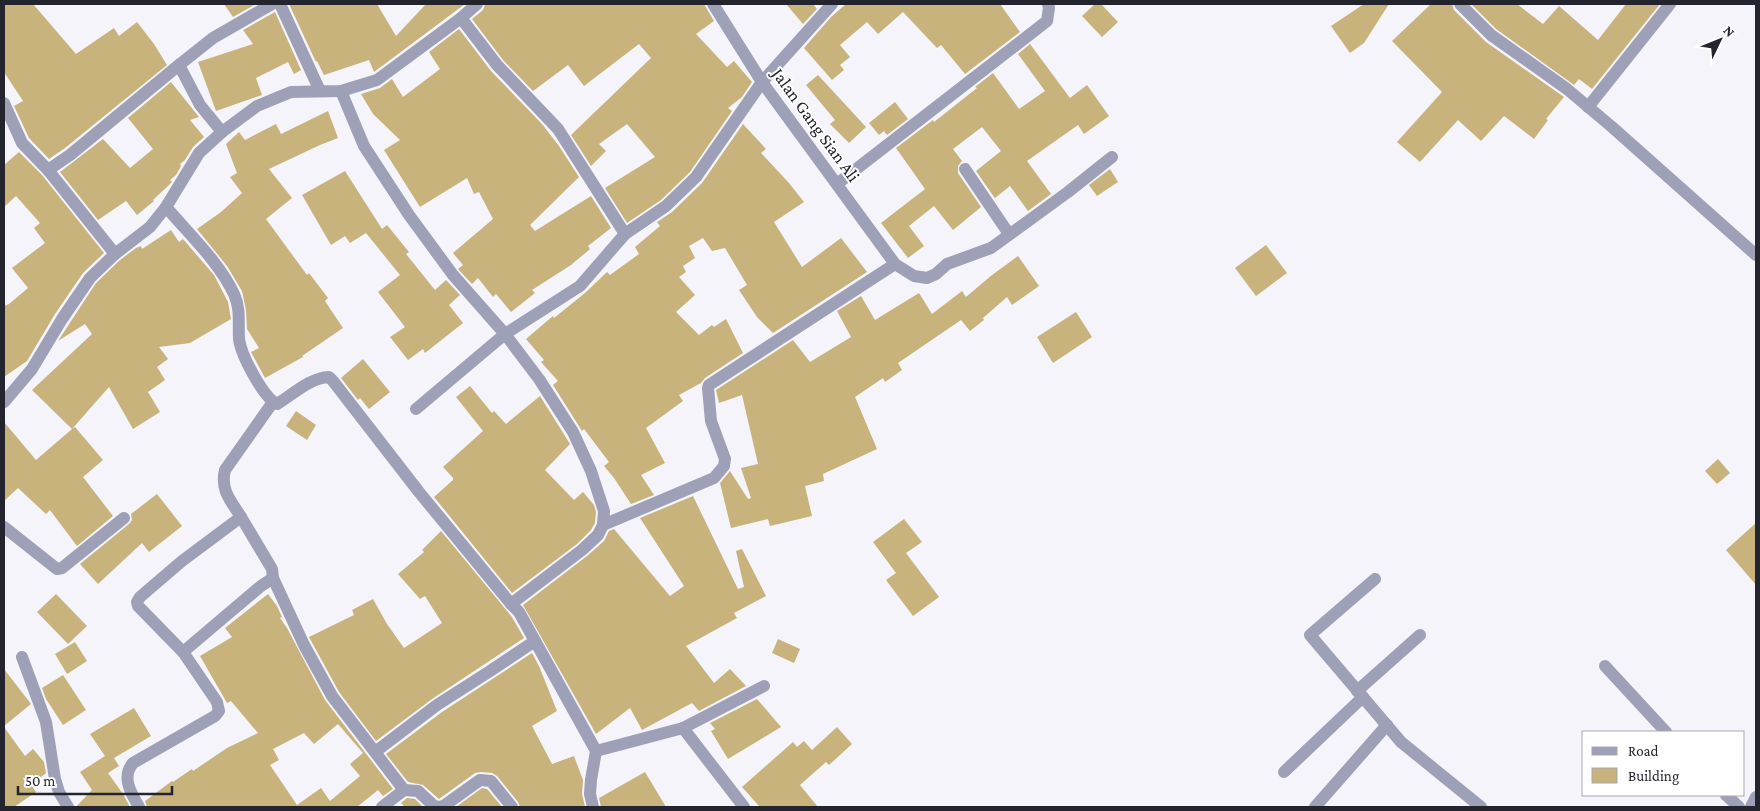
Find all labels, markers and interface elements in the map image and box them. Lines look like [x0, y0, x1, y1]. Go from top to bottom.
north arrow [1695, 15, 1745, 65]
text: N [1720, 22, 1739, 40]
street label: Jalan Gang Sian Ali [767, 63, 864, 186]
legend [1582, 731, 1745, 796]
text: Road [1628, 743, 1659, 759]
scale bar [18, 764, 171, 796]
text: Building [1628, 768, 1679, 785]
text: 50 m [25, 773, 55, 789]

